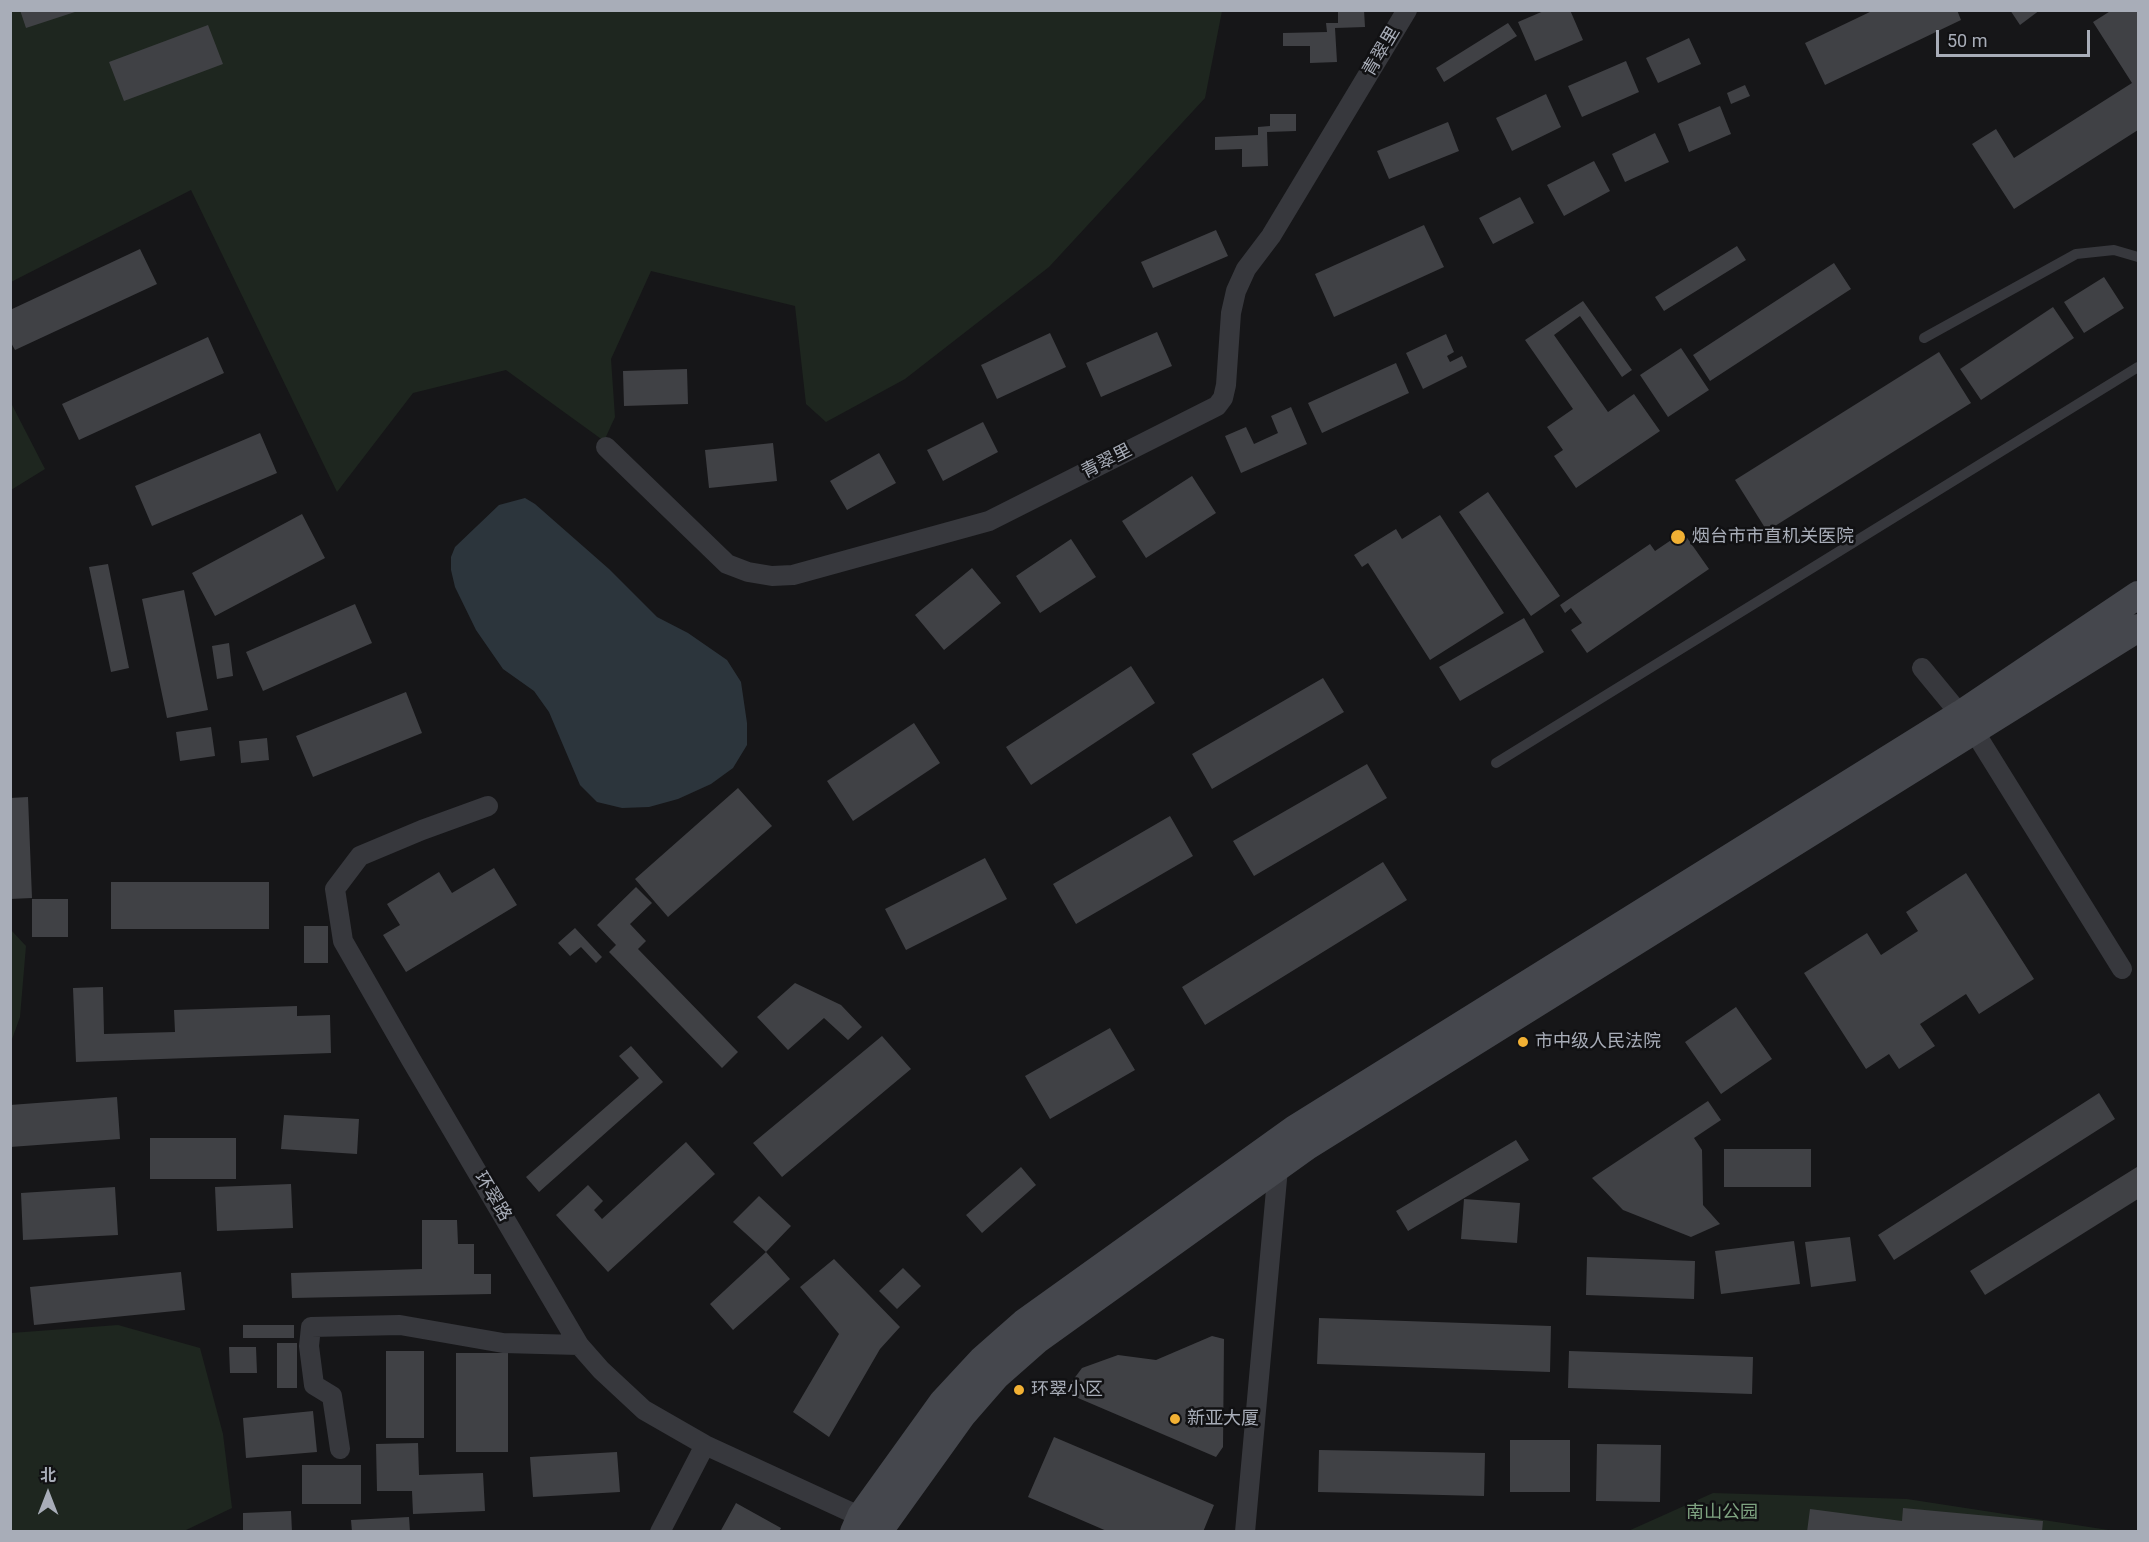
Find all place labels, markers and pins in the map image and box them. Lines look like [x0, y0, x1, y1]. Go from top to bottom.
place label: 烟台市市直机关医院 [1692, 526, 1854, 548]
marker: 烟台市市直机关医院 [1669, 528, 1687, 546]
place label: 市中级人民法院 [1535, 1031, 1661, 1053]
marker: 市中级人民法院 [1516, 1035, 1530, 1049]
place label: 环翠小区 [1031, 1379, 1103, 1401]
marker: 环翠小区 [1012, 1383, 1026, 1397]
place label: 新亚大厦 [1187, 1408, 1259, 1430]
marker: 新亚大厦 [1168, 1412, 1182, 1426]

